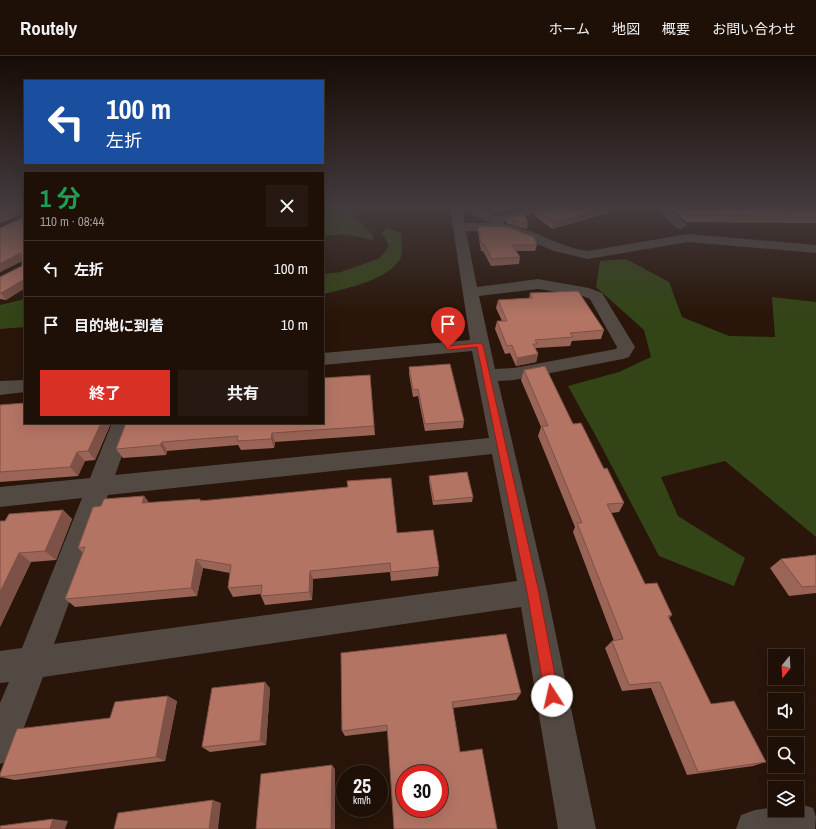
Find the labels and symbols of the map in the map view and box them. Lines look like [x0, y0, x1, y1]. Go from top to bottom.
pin [431, 307, 465, 348]
north arrow [768, 649, 804, 685]
position arrow [531, 675, 573, 717]
speed limit sign: 30 [396, 765, 448, 817]

